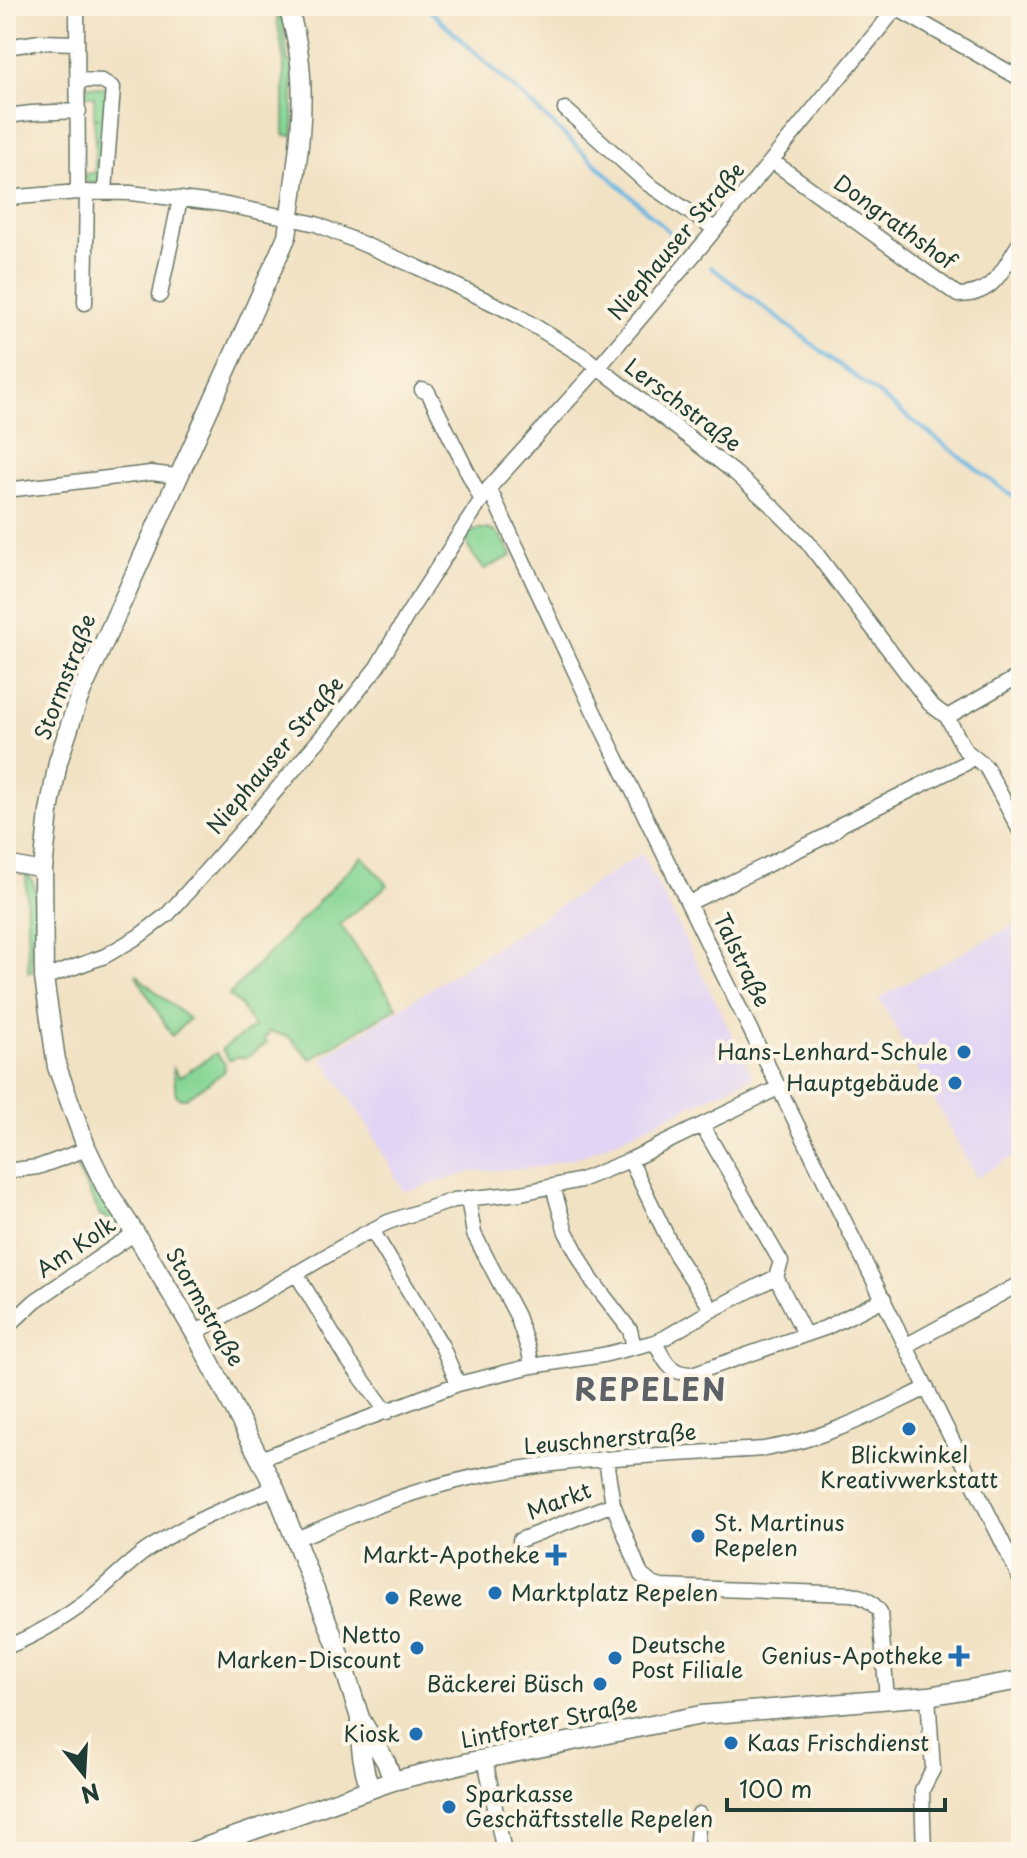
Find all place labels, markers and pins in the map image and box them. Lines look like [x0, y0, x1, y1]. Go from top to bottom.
place label: Hans-Lenhard-Schule [717, 1034, 948, 1067]
marker: Hans-Lenhard-Schule [955, 1043, 973, 1061]
place label: Hauptgebäude [786, 1065, 939, 1098]
marker: Hauptgebäude [946, 1074, 964, 1092]
marker: Blickwinkel Kreativwerkstatt [900, 1420, 918, 1438]
place label: Blickwinkel Kreativwerkstatt [820, 1437, 998, 1495]
place label: St. Martinus Repelen [714, 1505, 845, 1563]
marker: St. Martinus Repelen [689, 1527, 707, 1545]
place label: Markt-Apotheke [363, 1537, 540, 1570]
marker: Markt-Apotheke [547, 1546, 565, 1564]
place label: Marktplatz Repelen [511, 1575, 718, 1608]
place label: Rewe [408, 1580, 463, 1613]
marker: Marktplatz Repelen [486, 1584, 504, 1602]
marker: Rewe [383, 1589, 401, 1607]
place label: Netto Marken-Discount [216, 1617, 401, 1675]
place label: Deutsche Post Filiale [631, 1627, 743, 1685]
place label: Genius-Apotheke [761, 1638, 943, 1671]
marker: Netto Marken-Discount [408, 1639, 426, 1657]
marker: Genius-Apotheke [950, 1647, 968, 1665]
marker: Deutsche Post Filiale [606, 1649, 624, 1667]
place label: Bäckerei Büsch [427, 1666, 584, 1699]
marker: Bäckerei Büsch [591, 1675, 609, 1693]
place label: Kiosk [343, 1716, 400, 1749]
marker: Kiosk [407, 1725, 425, 1743]
place label: Kaas Frischdienst [747, 1725, 929, 1758]
marker: Kaas Frischdienst [722, 1734, 740, 1752]
place label: Sparkasse Geschäftsstelle Repelen [465, 1776, 713, 1834]
marker: Sparkasse Geschäftsstelle Repelen [440, 1798, 458, 1816]

